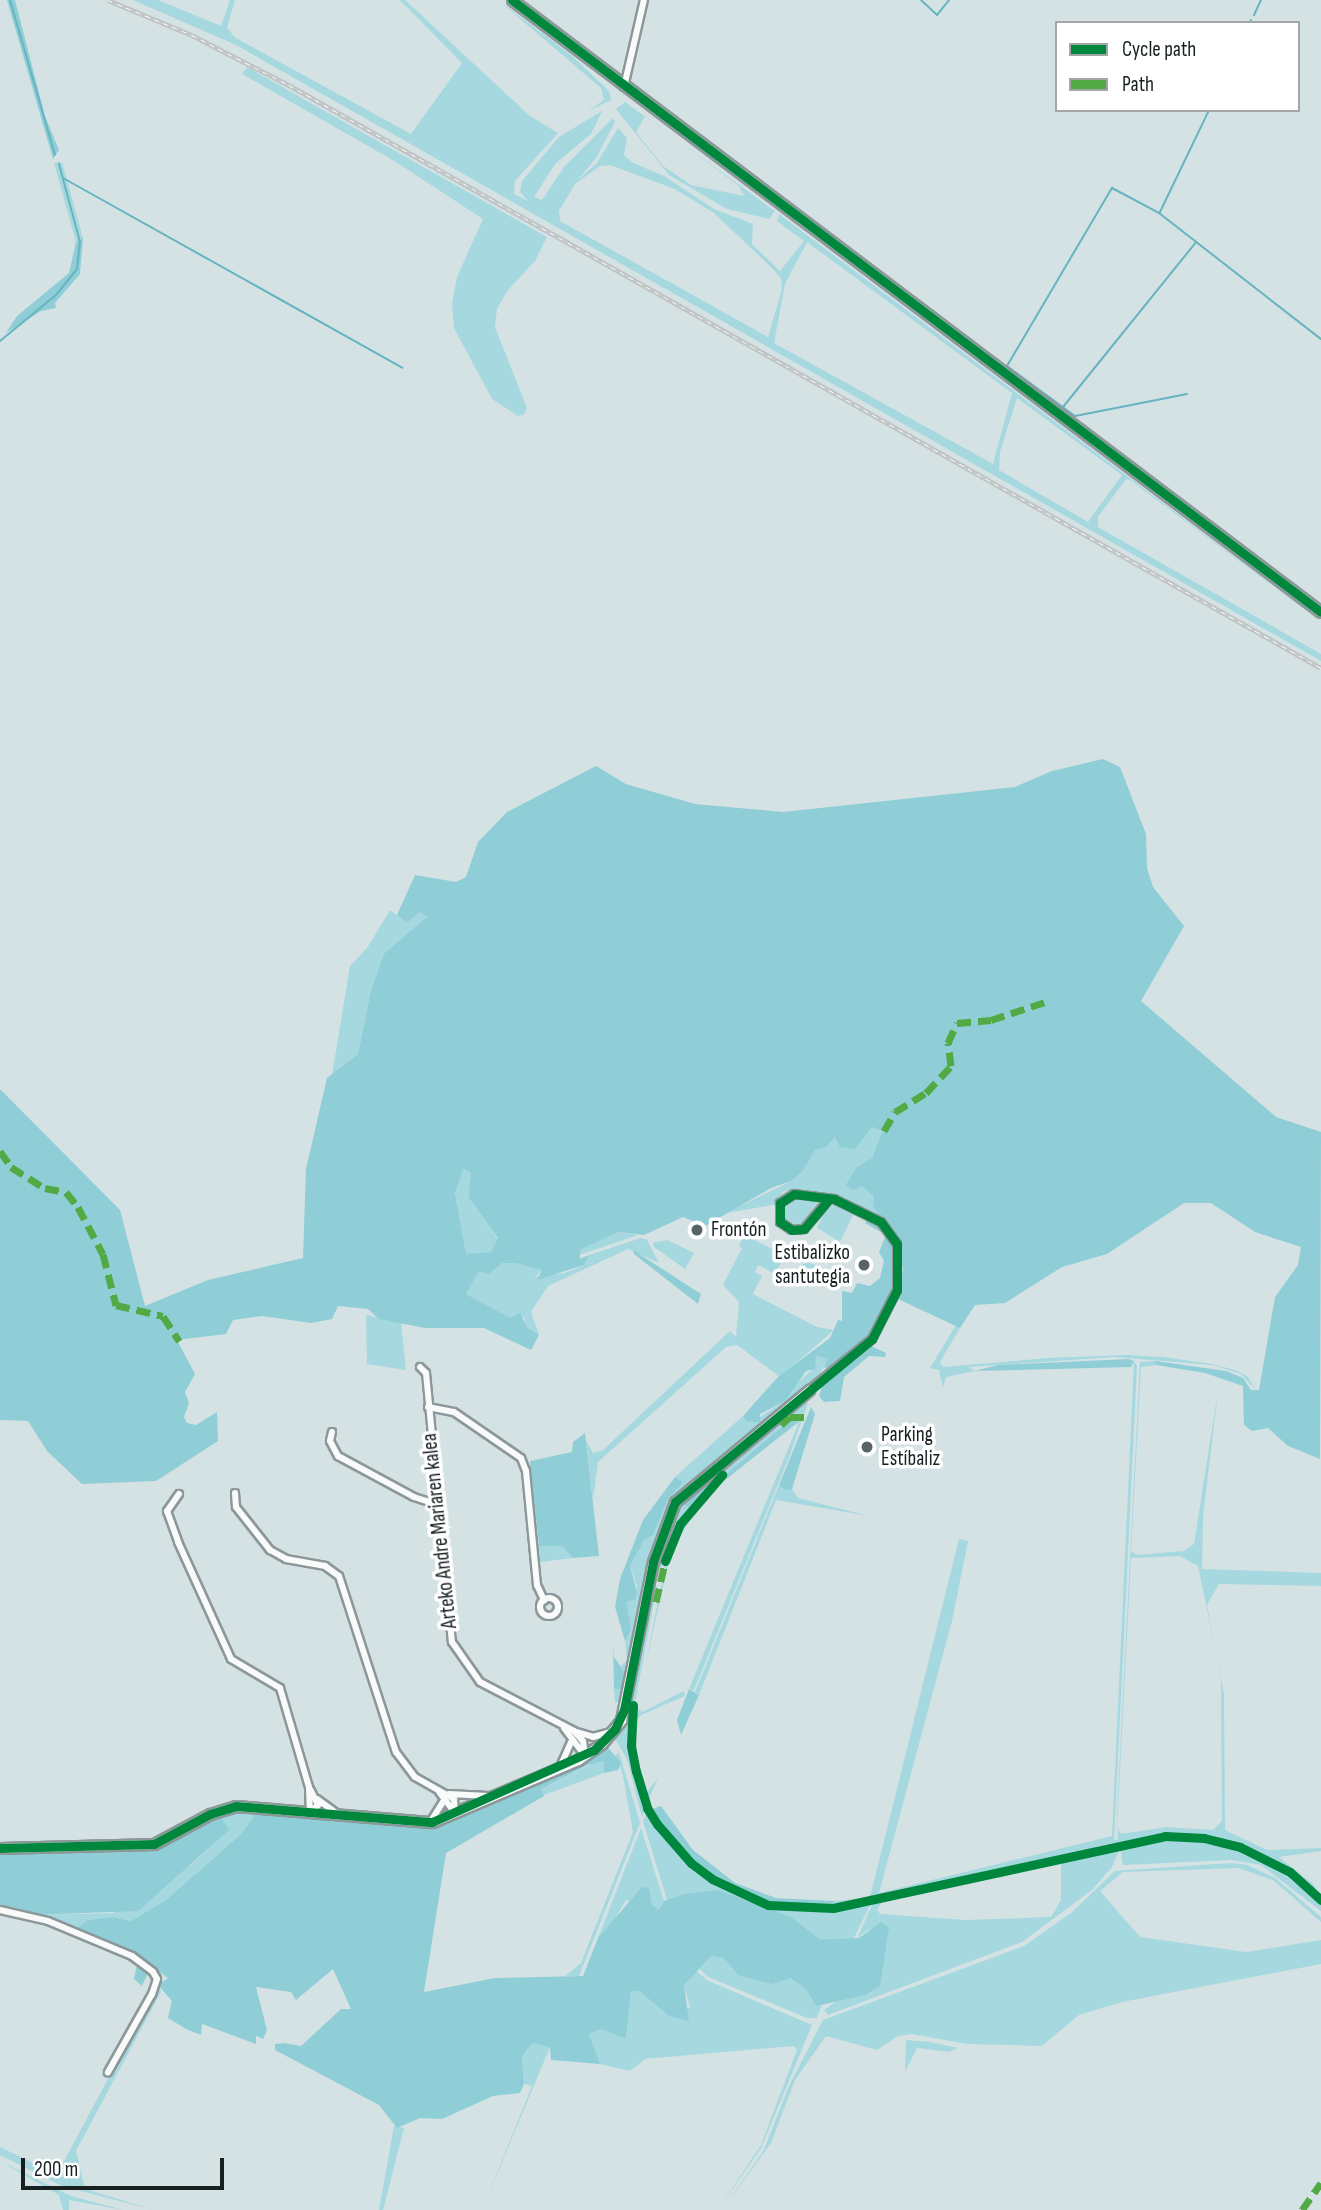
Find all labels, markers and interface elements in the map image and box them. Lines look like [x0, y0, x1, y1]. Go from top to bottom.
legend [1055, 21, 1300, 112]
text: Cycle path [1122, 37, 1196, 62]
text: Path [1122, 72, 1154, 97]
place label: Frontón [711, 1217, 766, 1243]
marker: Frontón [689, 1222, 705, 1238]
place label: Estibalizko santutegia [775, 1240, 850, 1290]
marker: Estibalizko santutegia [856, 1257, 872, 1273]
place label: Parking Estíbaliz [881, 1422, 940, 1472]
street label: Arteko Andre Mariaren kalea [417, 1432, 463, 1630]
marker: Parking Estíbaliz [859, 1439, 875, 1455]
scale bar [24, 2144, 228, 2188]
text: 200 m [34, 2157, 78, 2182]

